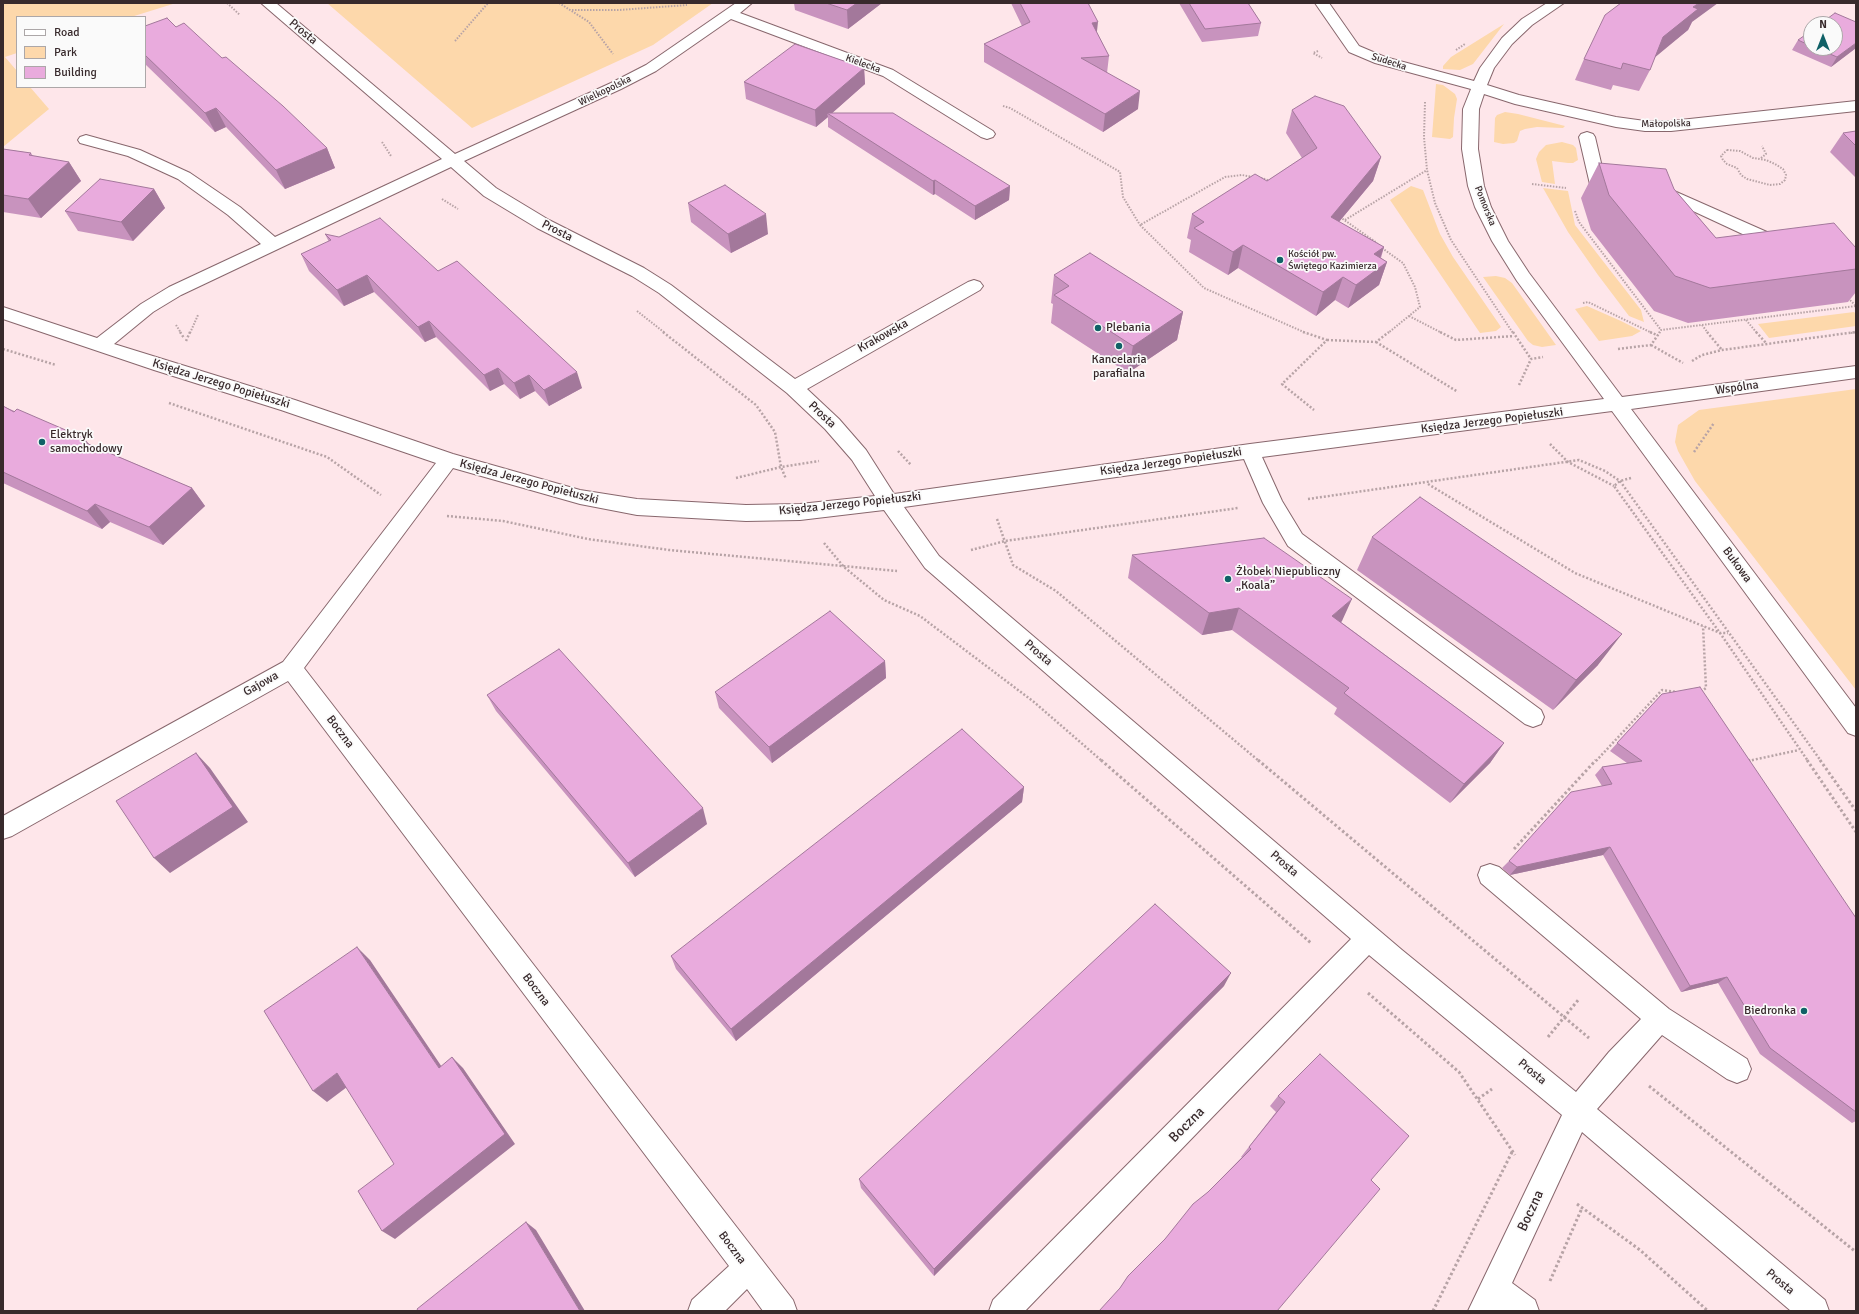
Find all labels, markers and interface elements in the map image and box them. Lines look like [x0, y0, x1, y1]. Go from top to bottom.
legend [16, 16, 146, 88]
street label: Prosta [286, 16, 320, 48]
north arrow [1803, 16, 1843, 56]
text: N [1819, 18, 1827, 31]
text: Road [54, 25, 80, 40]
text: Park [54, 45, 77, 60]
street label: Sudecka [1370, 51, 1408, 73]
street label: Kielecka [844, 52, 882, 76]
text: Building [54, 65, 97, 80]
street label: Wielkopolska [577, 73, 633, 109]
street label: Małopolska [1641, 118, 1691, 130]
street label: Pomorska [1472, 184, 1498, 228]
street label: Prosta [539, 217, 575, 245]
place label: Kościół pw. Świętego Kazimierza [1288, 248, 1377, 272]
marker: Kościół pw. Świętego Kazimierza [1275, 255, 1285, 265]
street label: Krakowska [855, 316, 911, 356]
place label: Plebania [1106, 321, 1151, 335]
marker: Plebania [1093, 323, 1103, 333]
marker: Kancelaria parafialna [1114, 341, 1124, 351]
place label: Kancelaria parafialna [1092, 353, 1146, 381]
street label: Księdza Jerzego Popiełuszki [150, 356, 292, 412]
street label: Wspólna [1714, 378, 1760, 398]
street label: Prosta [805, 399, 839, 431]
street label: Księdza Jerzego Popiełuszki [1420, 405, 1564, 437]
place label: Elektryk samochodowy [50, 428, 122, 456]
marker: Elektryk samochodowy [37, 437, 47, 447]
street label: Księdza Jerzego Popiełuszki [1099, 445, 1243, 479]
street label: Księdza Jerzego Popiełuszki [458, 457, 600, 507]
street label: Księdza Jerzego Popiełuszki [778, 489, 922, 519]
street label: Bukowa [1719, 544, 1755, 586]
place label: Żłobek Niepubliczny „Koala” [1236, 565, 1340, 593]
marker: Żłobek Niepubliczny „Koala” [1223, 574, 1233, 584]
street label: Prosta [1021, 637, 1055, 669]
street label: Gajowa [241, 669, 281, 699]
street label: Boczna [323, 713, 357, 751]
street label: Prosta [1267, 848, 1301, 880]
street label: Boczna [519, 971, 553, 1009]
place label: Biedronka [1744, 1004, 1796, 1018]
marker: Biedronka [1799, 1006, 1809, 1016]
street label: Prosta [1515, 1056, 1549, 1088]
street label: Boczna [1166, 1104, 1208, 1146]
street label: Boczna [1514, 1188, 1548, 1234]
street label: Boczna [715, 1229, 749, 1267]
street label: Prosta [1763, 1266, 1797, 1298]

